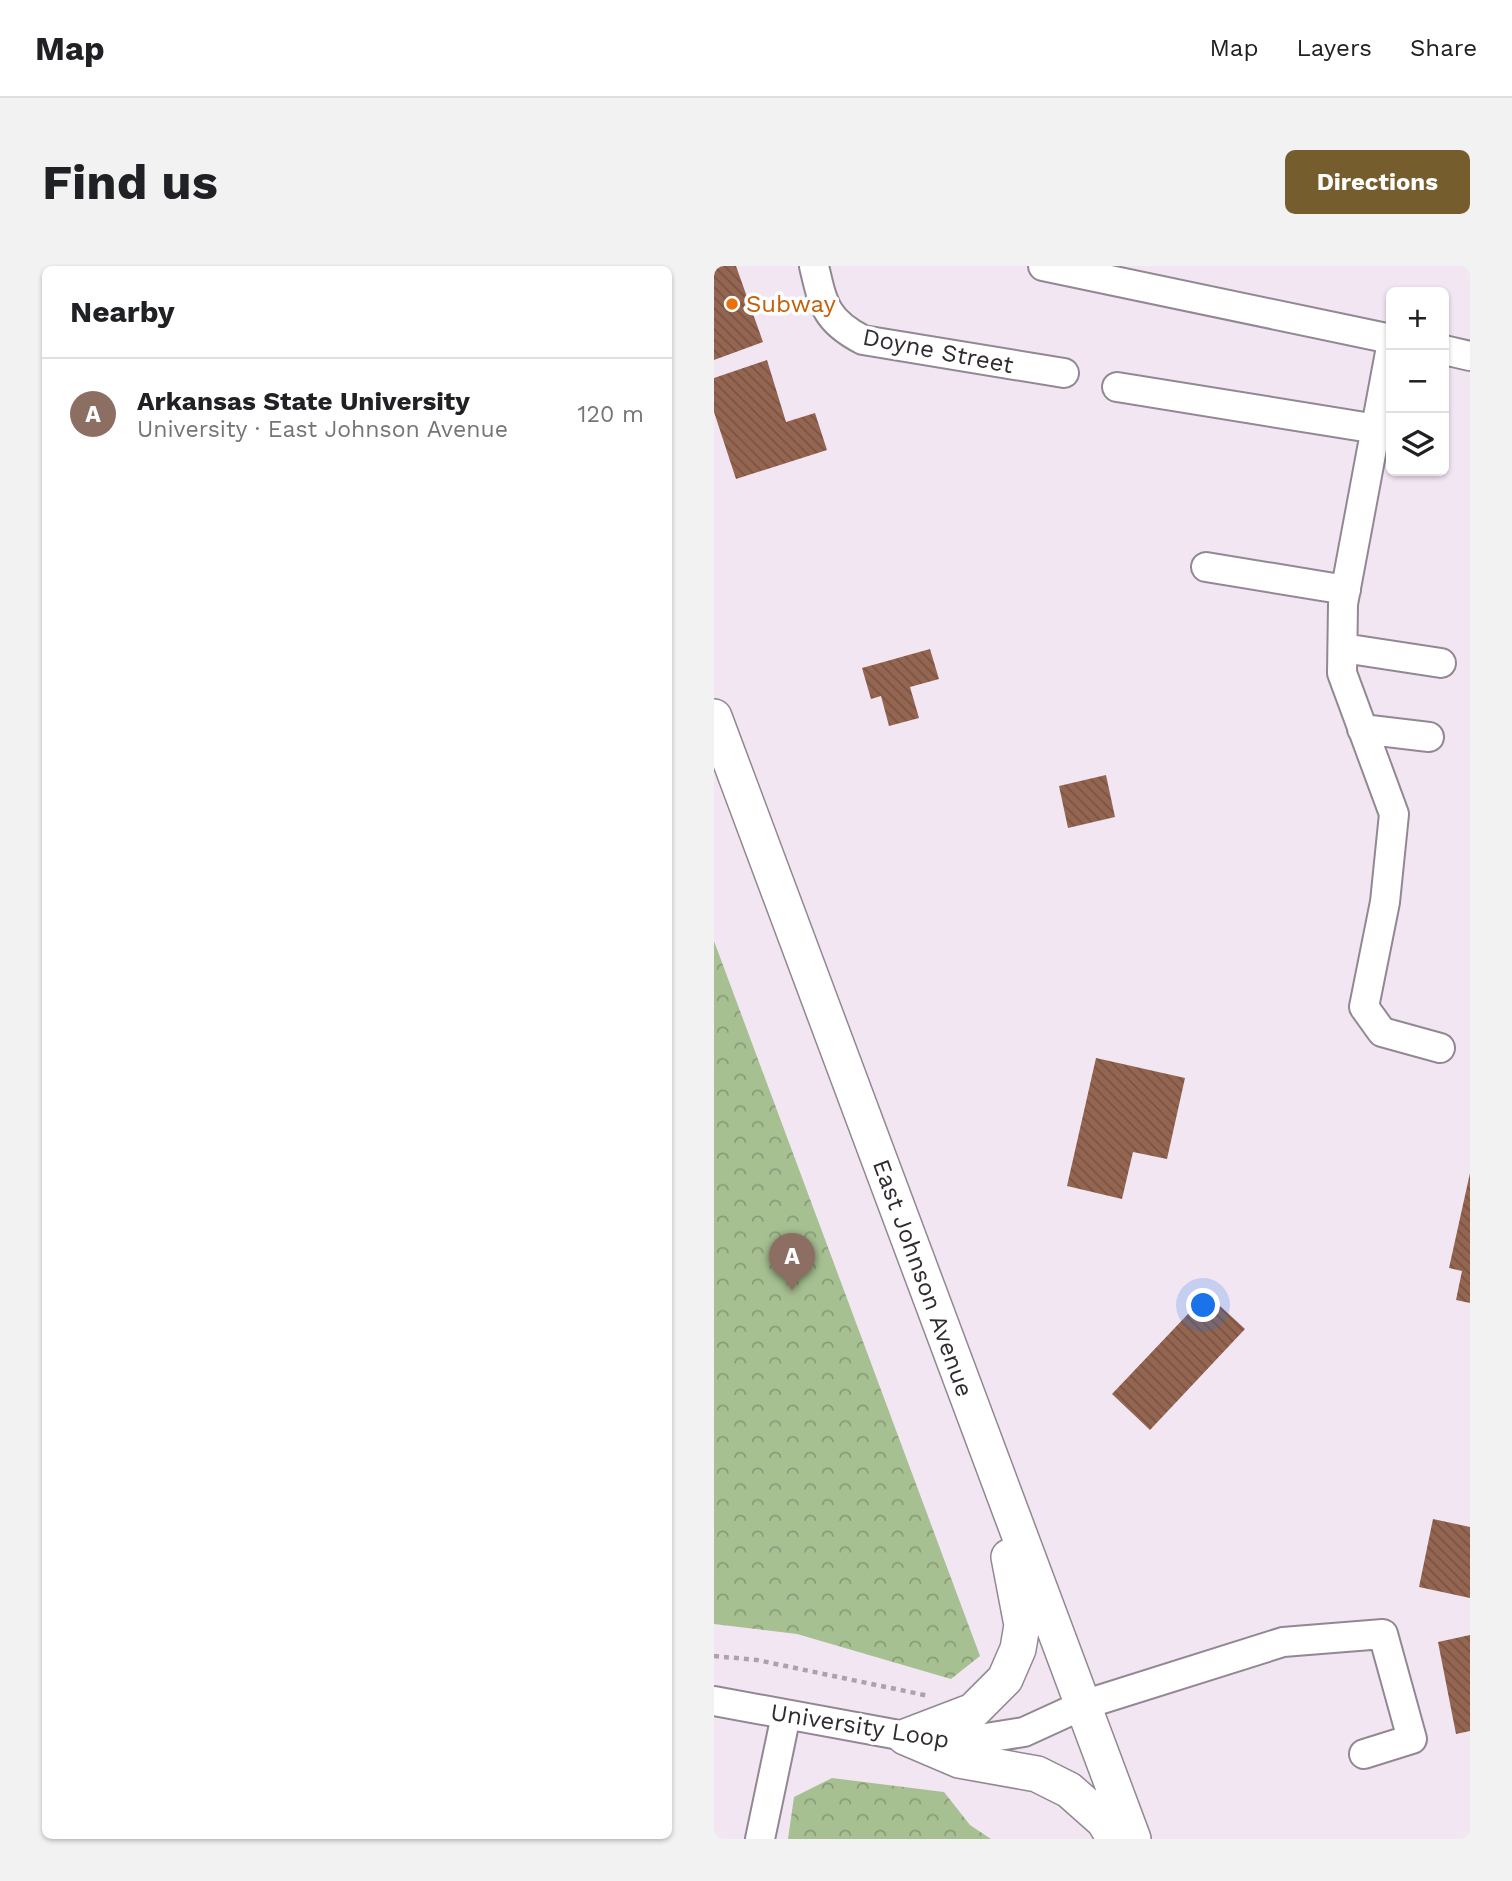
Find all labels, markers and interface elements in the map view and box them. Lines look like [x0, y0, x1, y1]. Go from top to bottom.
text: Map [35, 29, 105, 68]
text: Map [1210, 34, 1258, 62]
text: Layers [1296, 34, 1372, 62]
text: Share [1410, 34, 1477, 62]
button: Directions [1285, 150, 1470, 214]
text: Find us [42, 153, 218, 211]
map controls [1386, 287, 1449, 476]
button: + [1386, 287, 1449, 350]
place label: Subway [746, 290, 836, 318]
text: Nearby [70, 294, 175, 329]
marker: Subway [724, 296, 740, 312]
street label: Doyne Street [860, 323, 1016, 379]
button: − [1386, 350, 1449, 413]
text: Arkansas State University [137, 386, 470, 416]
text: A [85, 401, 101, 428]
text: 120 m [578, 401, 644, 428]
button: layers [1386, 413, 1449, 476]
text: University · East Johnson Avenue [137, 416, 508, 443]
street label: East Johnson Avenue [867, 1155, 979, 1401]
pin: A [769, 1233, 815, 1291]
your location [1186, 1288, 1220, 1322]
street label: University Loop [769, 1698, 951, 1754]

